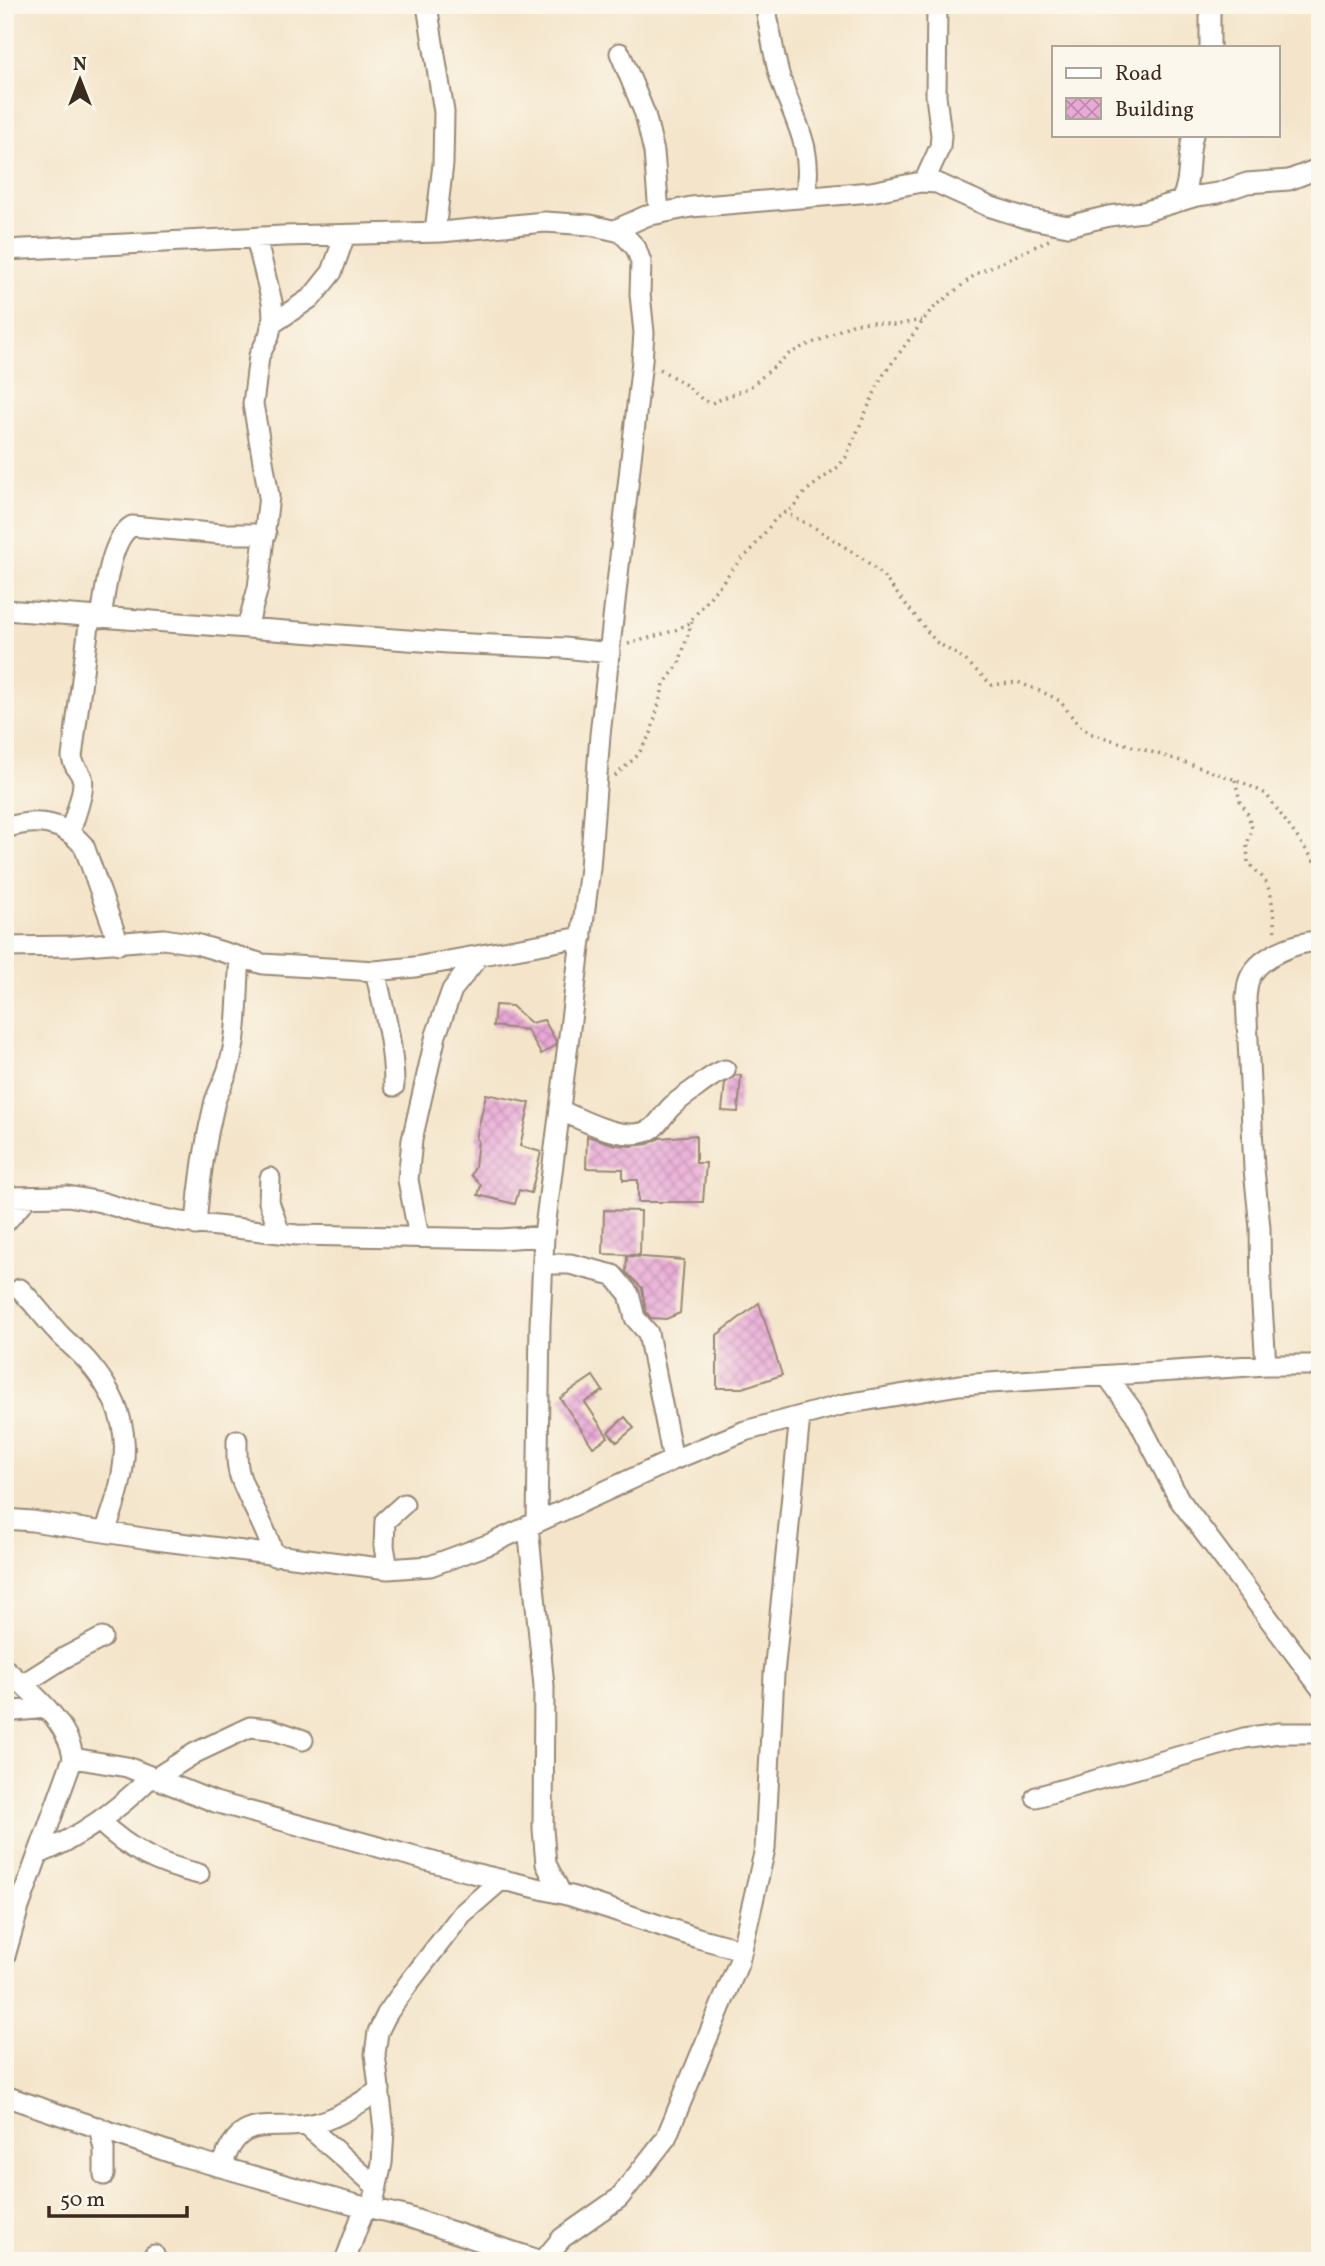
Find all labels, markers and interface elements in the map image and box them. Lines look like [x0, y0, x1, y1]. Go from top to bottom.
north arrow [46, 46, 116, 116]
legend [1052, 46, 1280, 136]
text: N [73, 52, 87, 78]
text: Road [1115, 60, 1162, 89]
text: Building [1115, 96, 1194, 125]
scale bar [49, 2175, 187, 2219]
text: 50 m [60, 2186, 105, 2215]

